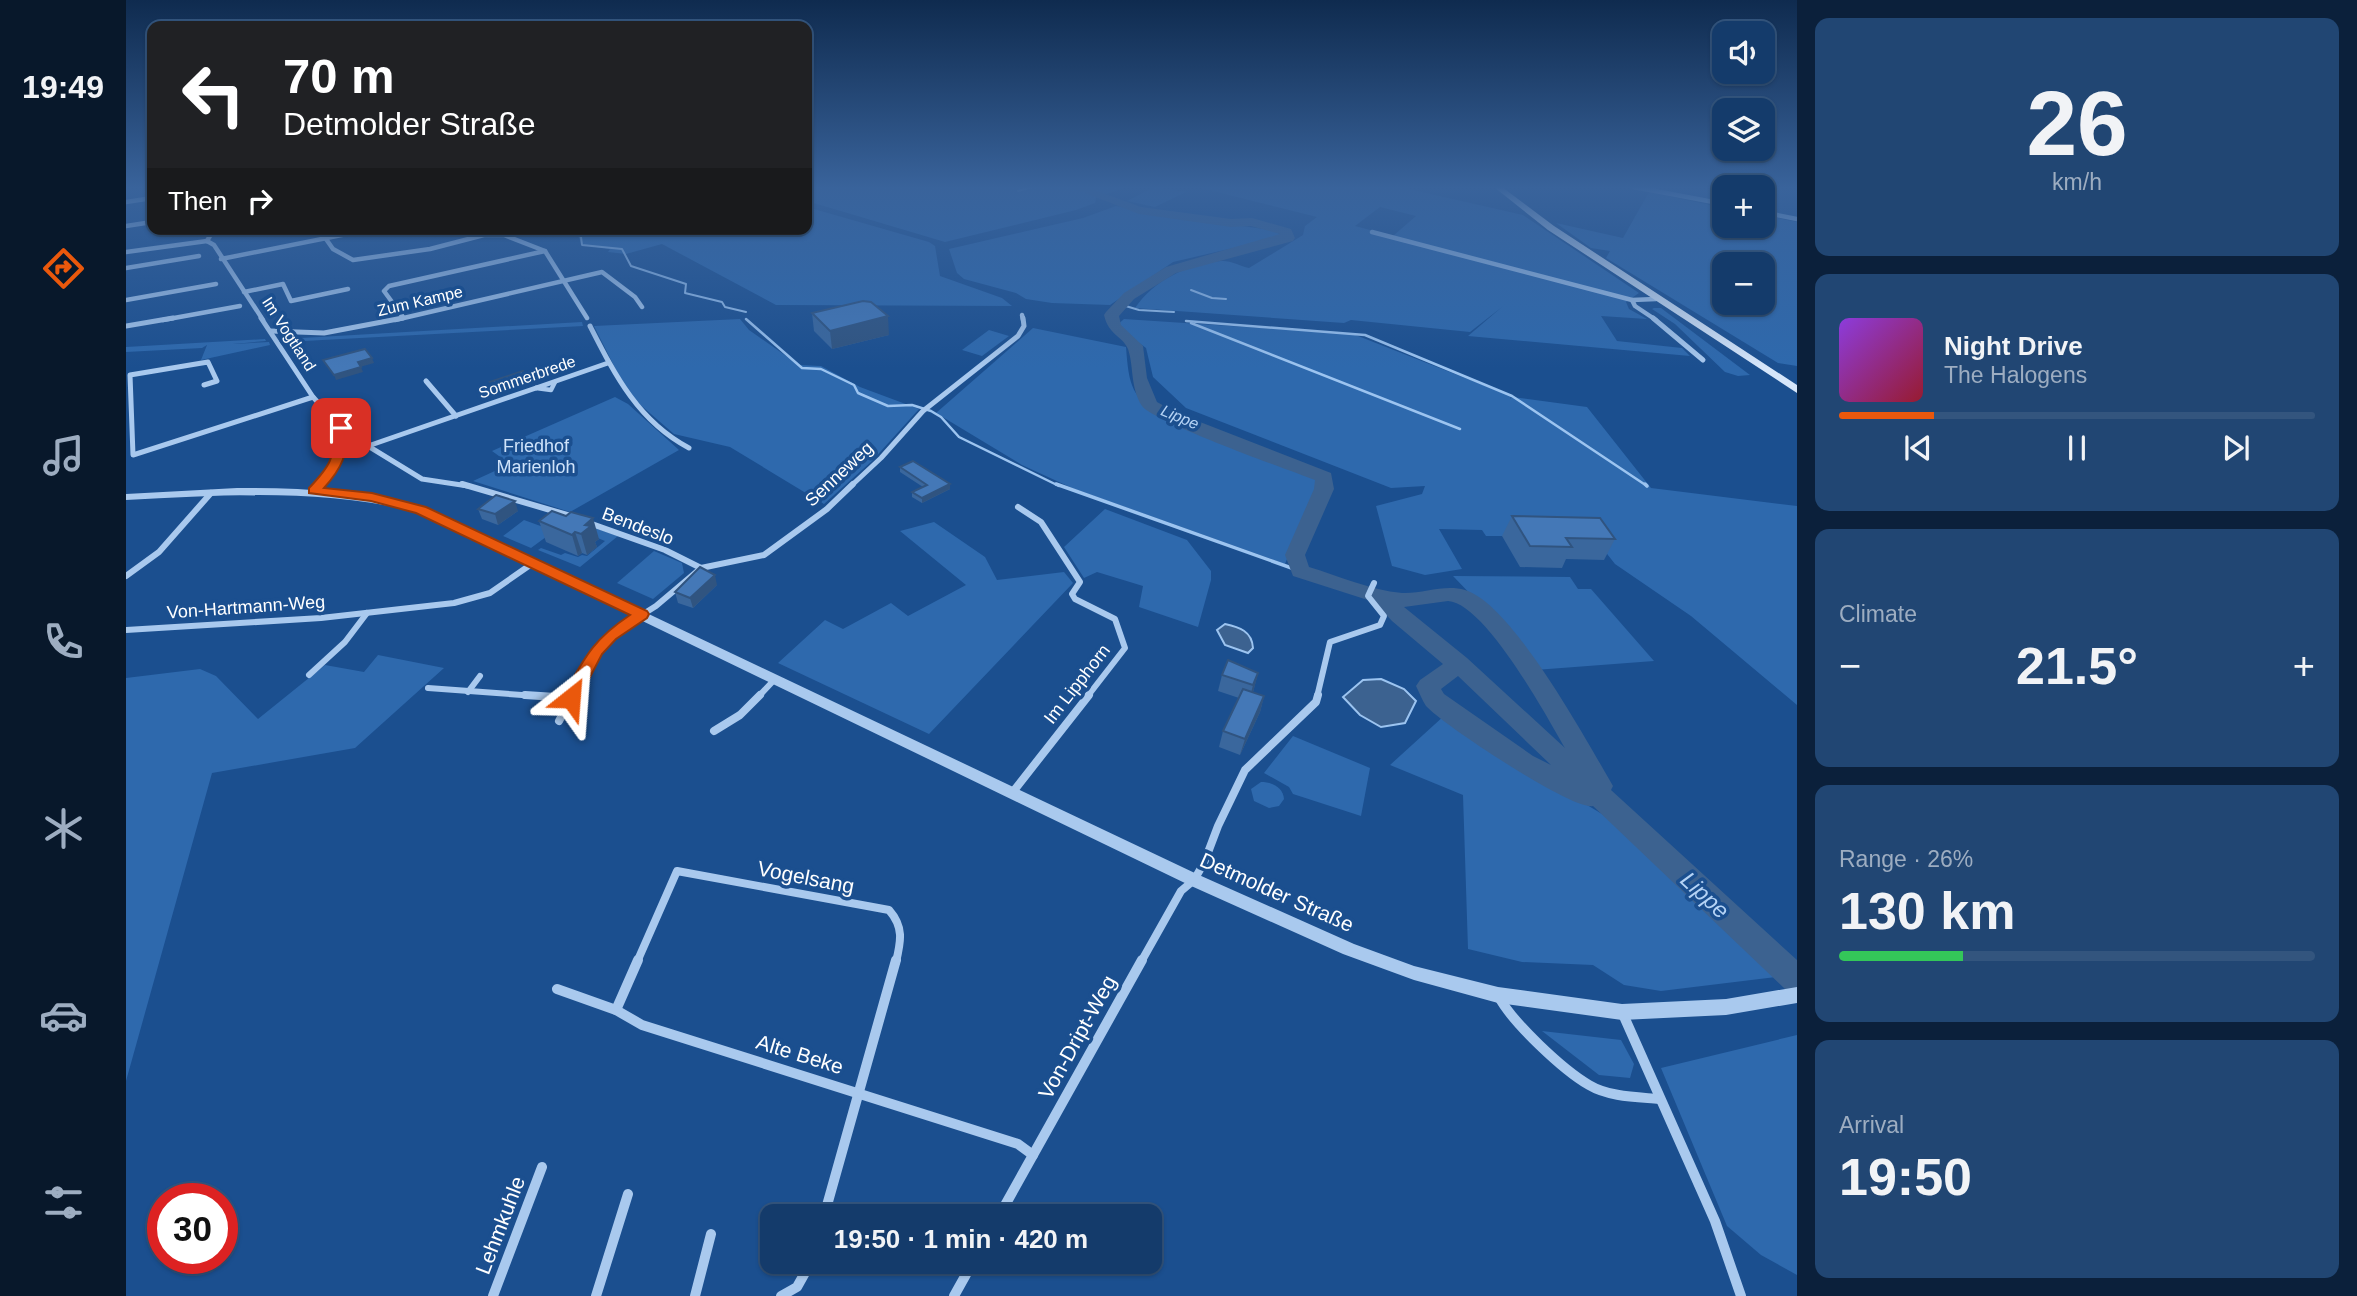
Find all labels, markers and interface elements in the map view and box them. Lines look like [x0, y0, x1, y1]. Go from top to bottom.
map controls [1712, 21, 1775, 315]
button: sound [1712, 21, 1775, 84]
icon: left [168, 49, 259, 140]
text: 70 m [283, 49, 395, 103]
text: 19:49 [22, 69, 104, 105]
text: 26 [2026, 73, 2128, 174]
button: layers [1712, 98, 1775, 161]
text: Detmolder Straße [283, 106, 536, 142]
text: km/h [2052, 169, 2102, 195]
button: + [1712, 175, 1775, 238]
icon: right [241, 182, 279, 220]
text: Then [168, 186, 227, 216]
icon: directions [39, 244, 88, 293]
button: − [1712, 252, 1775, 315]
street label: Zum Kampe [376, 283, 464, 319]
street label: Im Vogtland [259, 294, 319, 374]
text: Night Drive [1944, 331, 2083, 361]
street label: Sommerbrede [476, 352, 578, 402]
text: The Halogens [1944, 362, 2087, 388]
pin [311, 398, 371, 458]
water label: Lippe [1159, 402, 1201, 433]
icon: arrive [322, 409, 360, 447]
icon: previous [1899, 429, 1937, 467]
icon: pause [2058, 429, 2096, 467]
icon: next [2217, 429, 2255, 467]
icon: music [39, 431, 88, 480]
park label: Friedhof Marienloh [496, 436, 576, 477]
street label: Senneweg [801, 438, 877, 510]
street label: Bendeslo [599, 503, 677, 549]
street label: Von-Hartmann-Weg [166, 591, 326, 623]
text: Climate [1839, 601, 1917, 627]
icon: phone [39, 617, 88, 666]
text: 21.5° [2016, 637, 2138, 695]
street label: Im Lipphorn [1040, 640, 1114, 728]
text: − [1839, 645, 1861, 687]
text: + [2293, 645, 2315, 687]
position arrow [534, 661, 608, 735]
icon: climate [39, 804, 88, 853]
text: Range · 26% [1839, 846, 1973, 872]
street label: Detmolder Straße [1197, 848, 1357, 936]
street label: Vogelsang [756, 856, 856, 898]
water label: Lippe [1676, 866, 1734, 924]
text: 130 km [1839, 882, 2015, 940]
street label: Von-Dript-Weg [1034, 971, 1120, 1103]
icon: car [39, 991, 88, 1040]
street label: Alte Beke [754, 1030, 846, 1078]
text: Arrival [1839, 1112, 1904, 1138]
text: 19:50 [1839, 1148, 1972, 1206]
street label: Lehmkuhle [471, 1173, 529, 1277]
icon: filters [39, 1178, 88, 1227]
speed limit sign: 30 [147, 1183, 238, 1274]
text: 19:50 · 1 min · 420 m [834, 1224, 1088, 1254]

